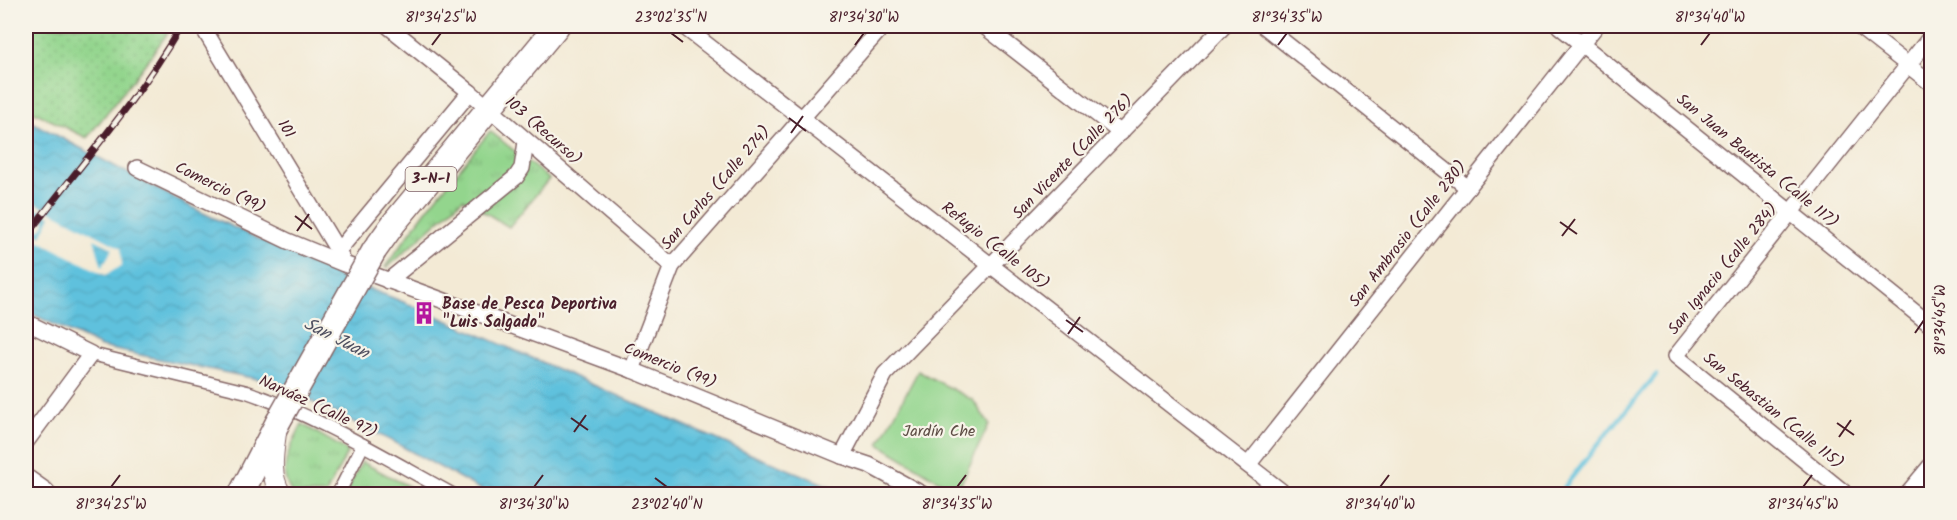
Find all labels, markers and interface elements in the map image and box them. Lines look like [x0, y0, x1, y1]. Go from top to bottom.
text: 81°34'25"W [405, 6, 477, 30]
text: 23°02'35"N [635, 6, 707, 30]
text: 81°34'30"W [829, 6, 900, 30]
text: 81°34'35"W [1251, 6, 1323, 30]
text: 81°34'40"W [1675, 6, 1745, 30]
street label: San Juan Bautista (Calle 117) [1670, 88, 1844, 234]
street label: San Vicente (Calle 276) [1006, 89, 1140, 225]
street label: 103 (Recurso) [499, 90, 587, 172]
street label: 101 [271, 115, 301, 143]
street label: San Carlos (Calle 274) [655, 120, 777, 256]
street label: Comercio (99) [170, 155, 270, 221]
street label: San Ambrosio (Calle 280) [1343, 155, 1473, 313]
road number: 3-N-1 [406, 167, 456, 191]
street label: Refugio (Calle 105) [936, 196, 1054, 296]
street label: San Ignacio (calle 284) [1662, 197, 1784, 341]
text: 81°34'45"W [1929, 284, 1953, 355]
place label: Base de Pesca Deportiva "Luis Salgado" [442, 292, 617, 335]
building icon: Base de Pesca Deportiva "Luis Salgado" [411, 300, 437, 326]
water label: San Juan [298, 310, 375, 368]
street label: Comercio (99) [620, 336, 720, 396]
street label: San Sebastian (Calle 115) [1697, 346, 1849, 476]
street label: Narváez (Calle 97) [255, 369, 381, 445]
park label: Jardín Che [903, 419, 975, 444]
text: 81°34'25"W [75, 493, 147, 517]
text: 81°34'30"W [499, 493, 570, 517]
text: 23°02'40"N [631, 493, 703, 517]
text: 81°34'35"W [921, 493, 993, 517]
text: 81°34'40"W [1345, 493, 1415, 517]
text: 81°34'45"W [1768, 493, 1839, 517]

